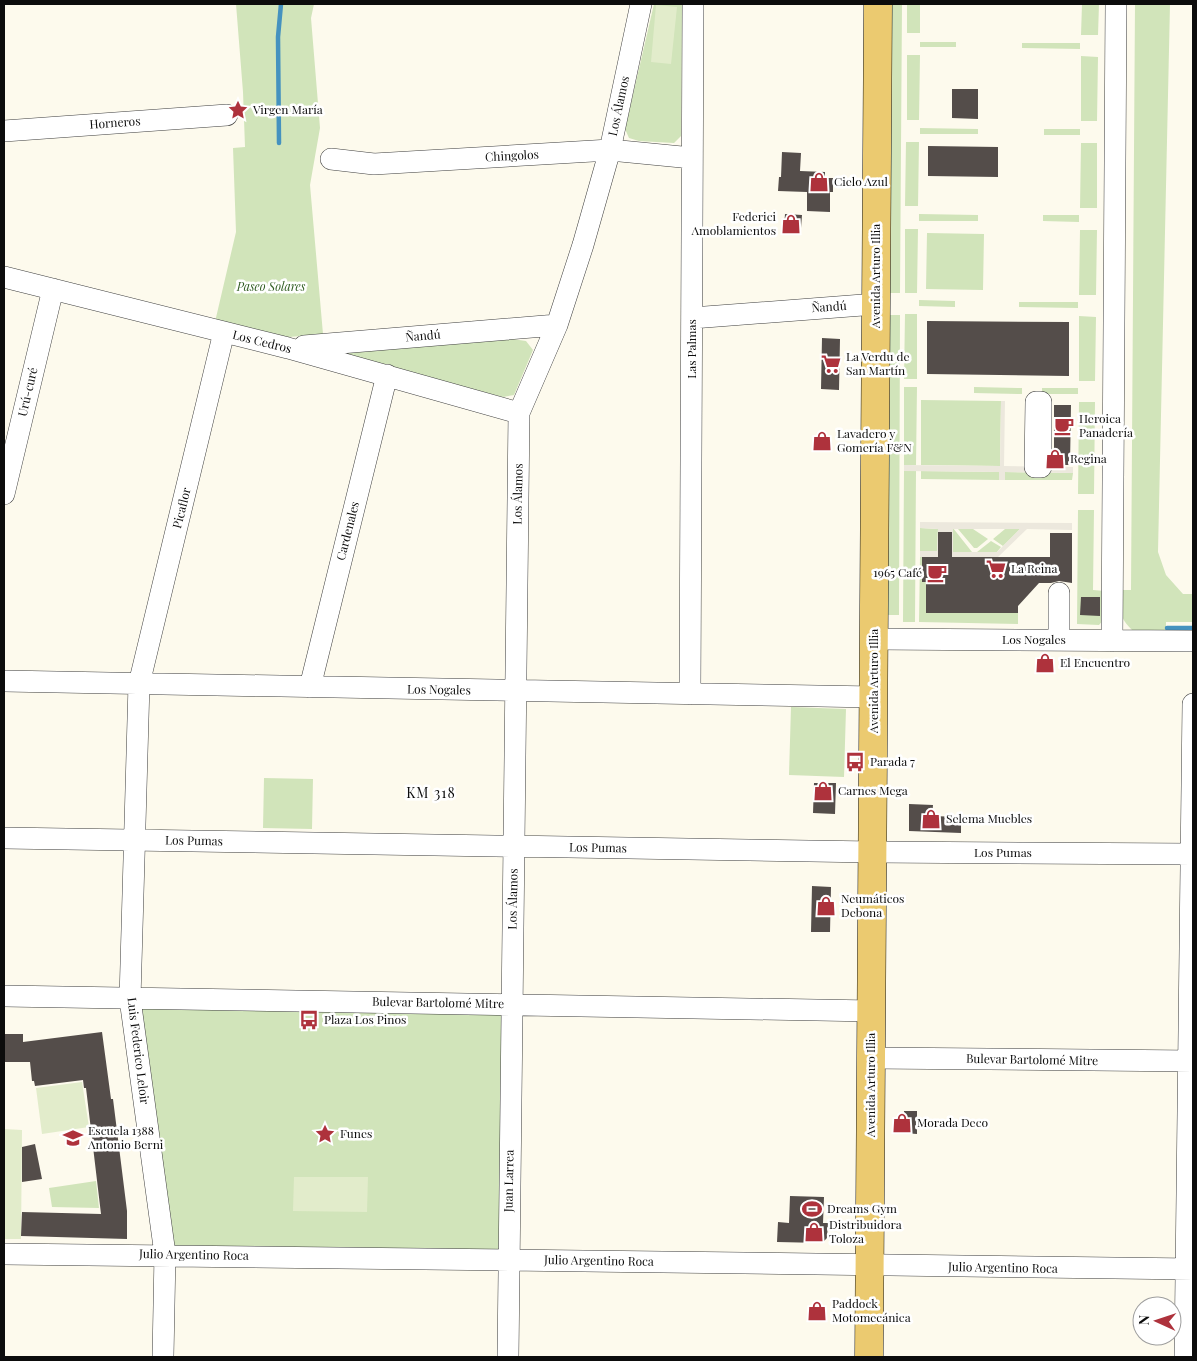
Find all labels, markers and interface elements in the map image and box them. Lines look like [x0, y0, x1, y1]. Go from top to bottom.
street label: Los Álamos [604, 74, 632, 137]
place icon: Virgen María [227, 99, 249, 121]
place label: Virgen María [252, 101, 323, 117]
street label: Horneros [89, 112, 141, 132]
street label: Chingolos [485, 146, 539, 164]
shop icon: Cielo Azul [808, 171, 830, 193]
place label: Cielo Azul [834, 173, 889, 189]
place label: Federici Amoblamientos [691, 208, 776, 238]
shop icon: Federici Amoblamientos [780, 213, 802, 235]
street label: Avenida Arturo Illia [867, 224, 883, 329]
park label: Paseo Solares [236, 278, 306, 294]
street label: Ñandú [811, 297, 847, 315]
street label: Las Palmas [683, 319, 699, 379]
street label: Ñandú [405, 325, 441, 345]
street label: Los Cedros [231, 326, 293, 356]
place label: La Verdu de San Martín [846, 348, 909, 378]
supermarket icon: La Verdu de San Martín [820, 353, 842, 375]
street label: Urú-curé [14, 366, 40, 418]
place label: Heroica Panadería [1079, 410, 1133, 440]
cafe icon: Heroica Panadería [1053, 415, 1075, 437]
place label: Lavadero y Gomería F&N [837, 425, 912, 455]
shop icon: Lavadero y Gomería F&N [811, 430, 833, 452]
shop icon: Regina [1044, 448, 1066, 470]
place label: Regina [1070, 450, 1107, 466]
street label: Los Álamos [508, 463, 526, 525]
street label: Picaflor [168, 485, 194, 530]
street label: Cardenales [332, 500, 362, 562]
supermarket icon: La Reina [985, 558, 1007, 580]
place label: La Reina [1011, 560, 1057, 576]
cafe icon: 1965 Café [926, 562, 948, 584]
place label: 1965 Café [873, 564, 922, 580]
street label: Avenida Arturo Illia [865, 629, 881, 734]
street label: Los Nogales [1002, 631, 1066, 647]
shop icon: El Encuentro [1034, 652, 1056, 674]
place label: El Encuentro [1060, 654, 1131, 670]
street label: Los Nogales [407, 680, 471, 698]
bus stop icon: Parada 7 [844, 751, 866, 773]
place label: Parada 7 [870, 753, 915, 769]
shop icon: Carnes Mega [812, 780, 834, 802]
place label: Carnes Mega [838, 782, 908, 798]
district label: KM 318 [406, 783, 456, 802]
shop icon: Selema Muebles [920, 808, 942, 830]
place label: Selema Muebles [946, 810, 1032, 826]
street label: Los Pumas [165, 831, 223, 849]
street label: Los Pumas [569, 838, 627, 856]
street label: Los Pumas [974, 844, 1032, 860]
street label: Los Álamos [503, 868, 521, 930]
place label: Neumáticos Debona [841, 890, 904, 920]
shop icon: Neumáticos Debona [815, 895, 837, 917]
street label: Bulevar Bartolomé Mitre [372, 993, 504, 1011]
street label: Luis Federico Leloir [124, 996, 154, 1106]
bus stop icon: Plaza Los Pinos [298, 1009, 320, 1031]
place label: Plaza Los Pinos [324, 1011, 406, 1027]
street label: Avenida Arturo Illia [862, 1033, 878, 1138]
street label: Bulevar Bartolomé Mitre [966, 1050, 1098, 1068]
shop icon: Morada Deco [891, 1112, 913, 1134]
place label: Morada Deco [917, 1114, 989, 1130]
place label: Escuela 1388 Antonio Berni [87, 1122, 164, 1152]
place icon: Funes [314, 1123, 336, 1145]
place label: Funes [340, 1125, 372, 1141]
school or university icon: Escuela 1388 Antonio Berni [62, 1127, 84, 1149]
street label: Juan Larrea [499, 1150, 517, 1213]
sports icon: Dreams Gym [801, 1198, 823, 1220]
place label: Dreams Gym [827, 1200, 897, 1216]
place label: Distribuidora Toloza [829, 1216, 902, 1246]
shop icon: Distribuidora Toloza [803, 1221, 825, 1243]
street label: Julio Argentino Roca [138, 1245, 249, 1263]
street label: Julio Argentino Roca [543, 1251, 654, 1269]
street label: Julio Argentino Roca [947, 1258, 1058, 1276]
place label: Paddock Motomecánica [832, 1295, 911, 1325]
north arrow [1132, 1296, 1182, 1346]
shop icon: Paddock Motomecánica [806, 1300, 828, 1322]
text: N [1134, 1315, 1153, 1326]

